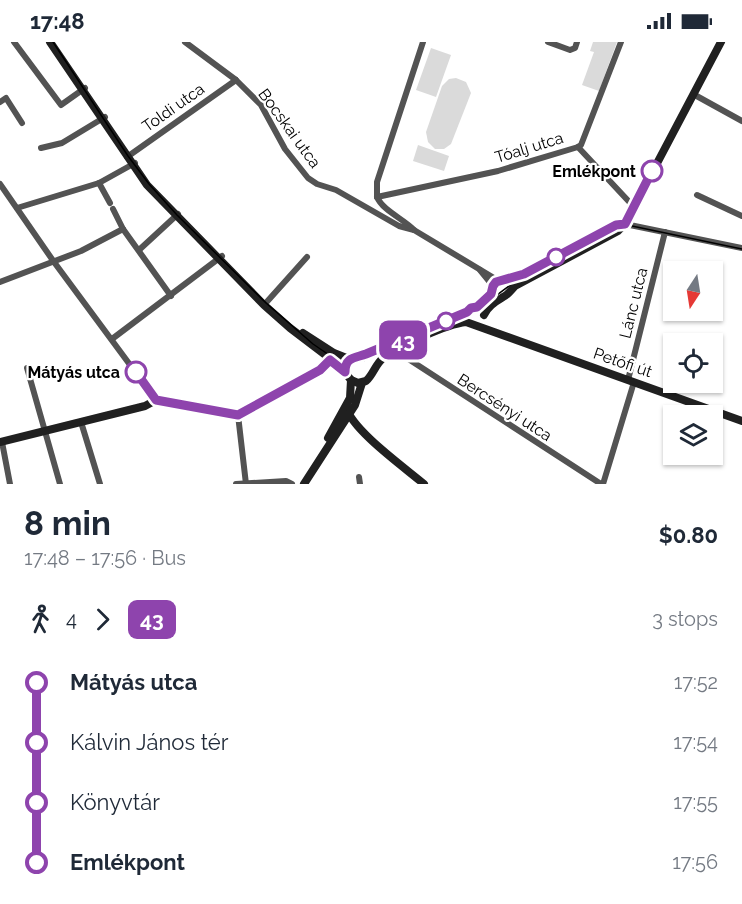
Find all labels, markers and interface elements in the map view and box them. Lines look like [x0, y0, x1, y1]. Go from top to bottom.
text: 17:48 [30, 8, 85, 34]
street label: Toldi utca [139, 79, 208, 136]
street label: Bocskai utca [254, 85, 325, 172]
street label: Tóalj utca [493, 128, 566, 167]
marker: Emlékpont [641, 160, 663, 182]
place label: Emlékpont [552, 162, 636, 181]
unlabelled marker [547, 248, 565, 266]
north arrow [663, 261, 723, 321]
map controls [663, 261, 723, 465]
street label: Lánc utca [616, 266, 651, 341]
unlabelled marker [437, 312, 455, 330]
line badge: 43 [376, 320, 430, 360]
text: 43 [391, 328, 415, 353]
button: locate [663, 333, 723, 393]
street label: Petőfi út [591, 344, 655, 382]
marker: Mátyás utca [125, 361, 147, 383]
place label: Mátyás utca [27, 363, 120, 382]
street label: Bercsényi utca [454, 370, 556, 445]
button: layers [663, 405, 723, 465]
text: 8 min [24, 504, 111, 543]
text: $0.80 [659, 522, 718, 548]
text: 17:48 – 17:56 · Bus [24, 546, 186, 570]
icon: walk [24, 603, 57, 636]
icon: forward [86, 603, 119, 636]
text: 4 [66, 607, 77, 631]
text: 43 [140, 607, 164, 632]
text: 3 stops [652, 607, 718, 631]
text: Mátyás utca [70, 669, 197, 695]
text: 17:52 [674, 670, 718, 694]
text: Kálvin János tér [70, 729, 228, 755]
text: 17:54 [673, 730, 718, 754]
text: Könyvtár [70, 789, 160, 815]
text: 17:55 [673, 790, 718, 814]
text: Emlékpont [70, 849, 185, 875]
text: 17:56 [672, 850, 718, 874]

